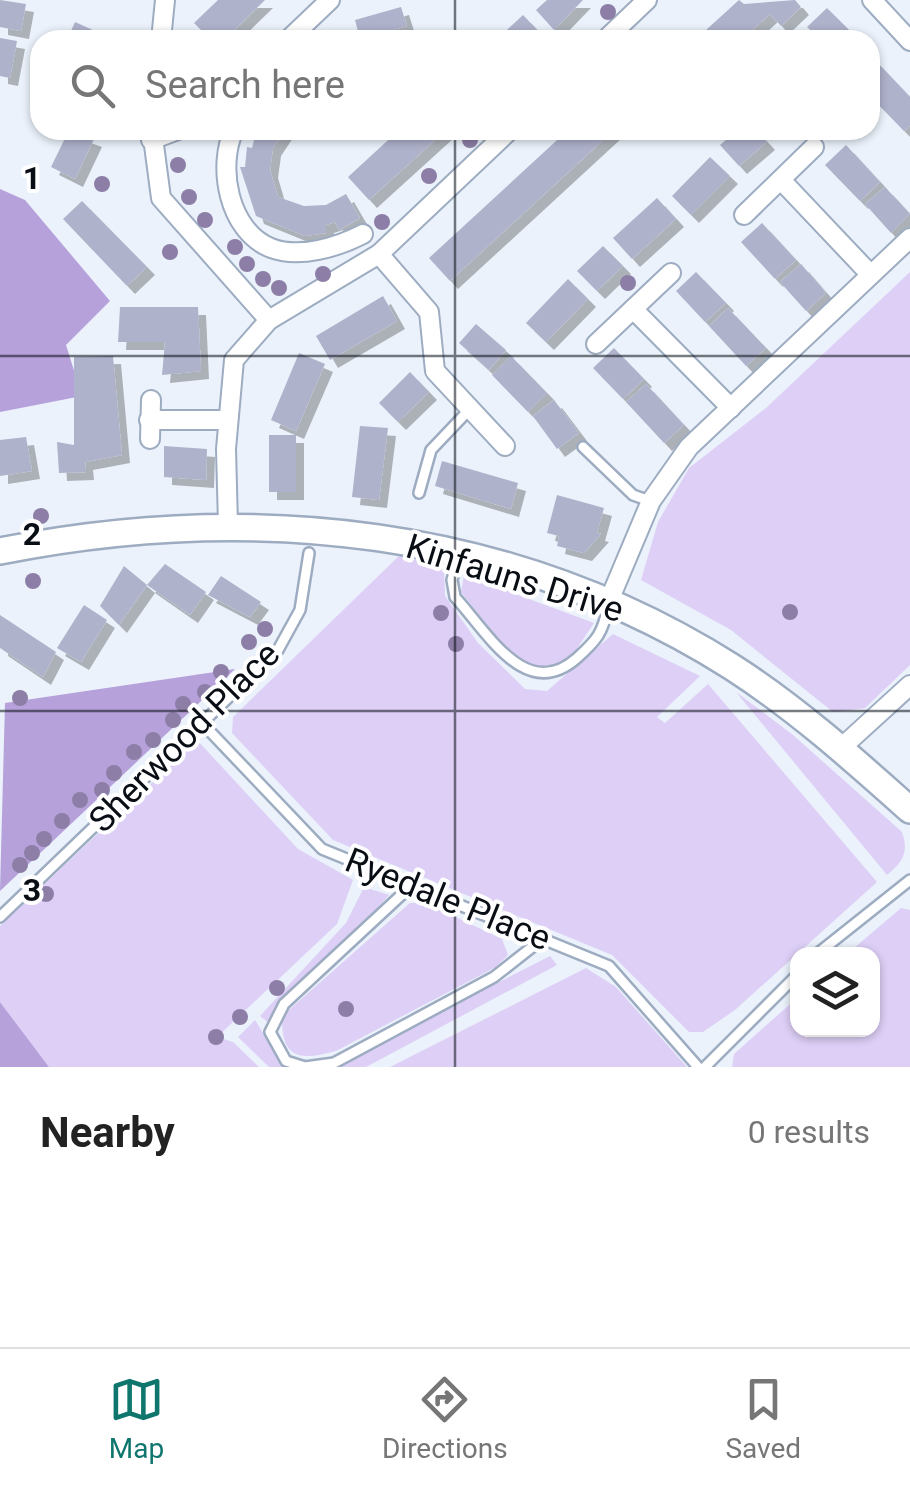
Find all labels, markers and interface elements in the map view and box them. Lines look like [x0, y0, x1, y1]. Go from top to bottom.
search box [30, 30, 880, 140]
icon: search [65, 58, 120, 113]
text: Search here [145, 63, 345, 107]
text: 1 [23, 159, 41, 197]
text: 2 [23, 515, 41, 553]
street label: Kinfauns Drive [401, 526, 628, 631]
street label: Sherwood Place [81, 634, 288, 841]
street label: Ryedale Place [339, 840, 556, 959]
text: 3 [23, 871, 41, 909]
map controls [790, 947, 880, 1037]
button: layers [790, 947, 880, 1037]
text: Nearby [40, 1108, 175, 1157]
text: 0 results [748, 1113, 870, 1151]
tab: Map [109, 1372, 164, 1465]
tab: Directions [382, 1372, 508, 1465]
tab: Saved [725, 1372, 801, 1465]

